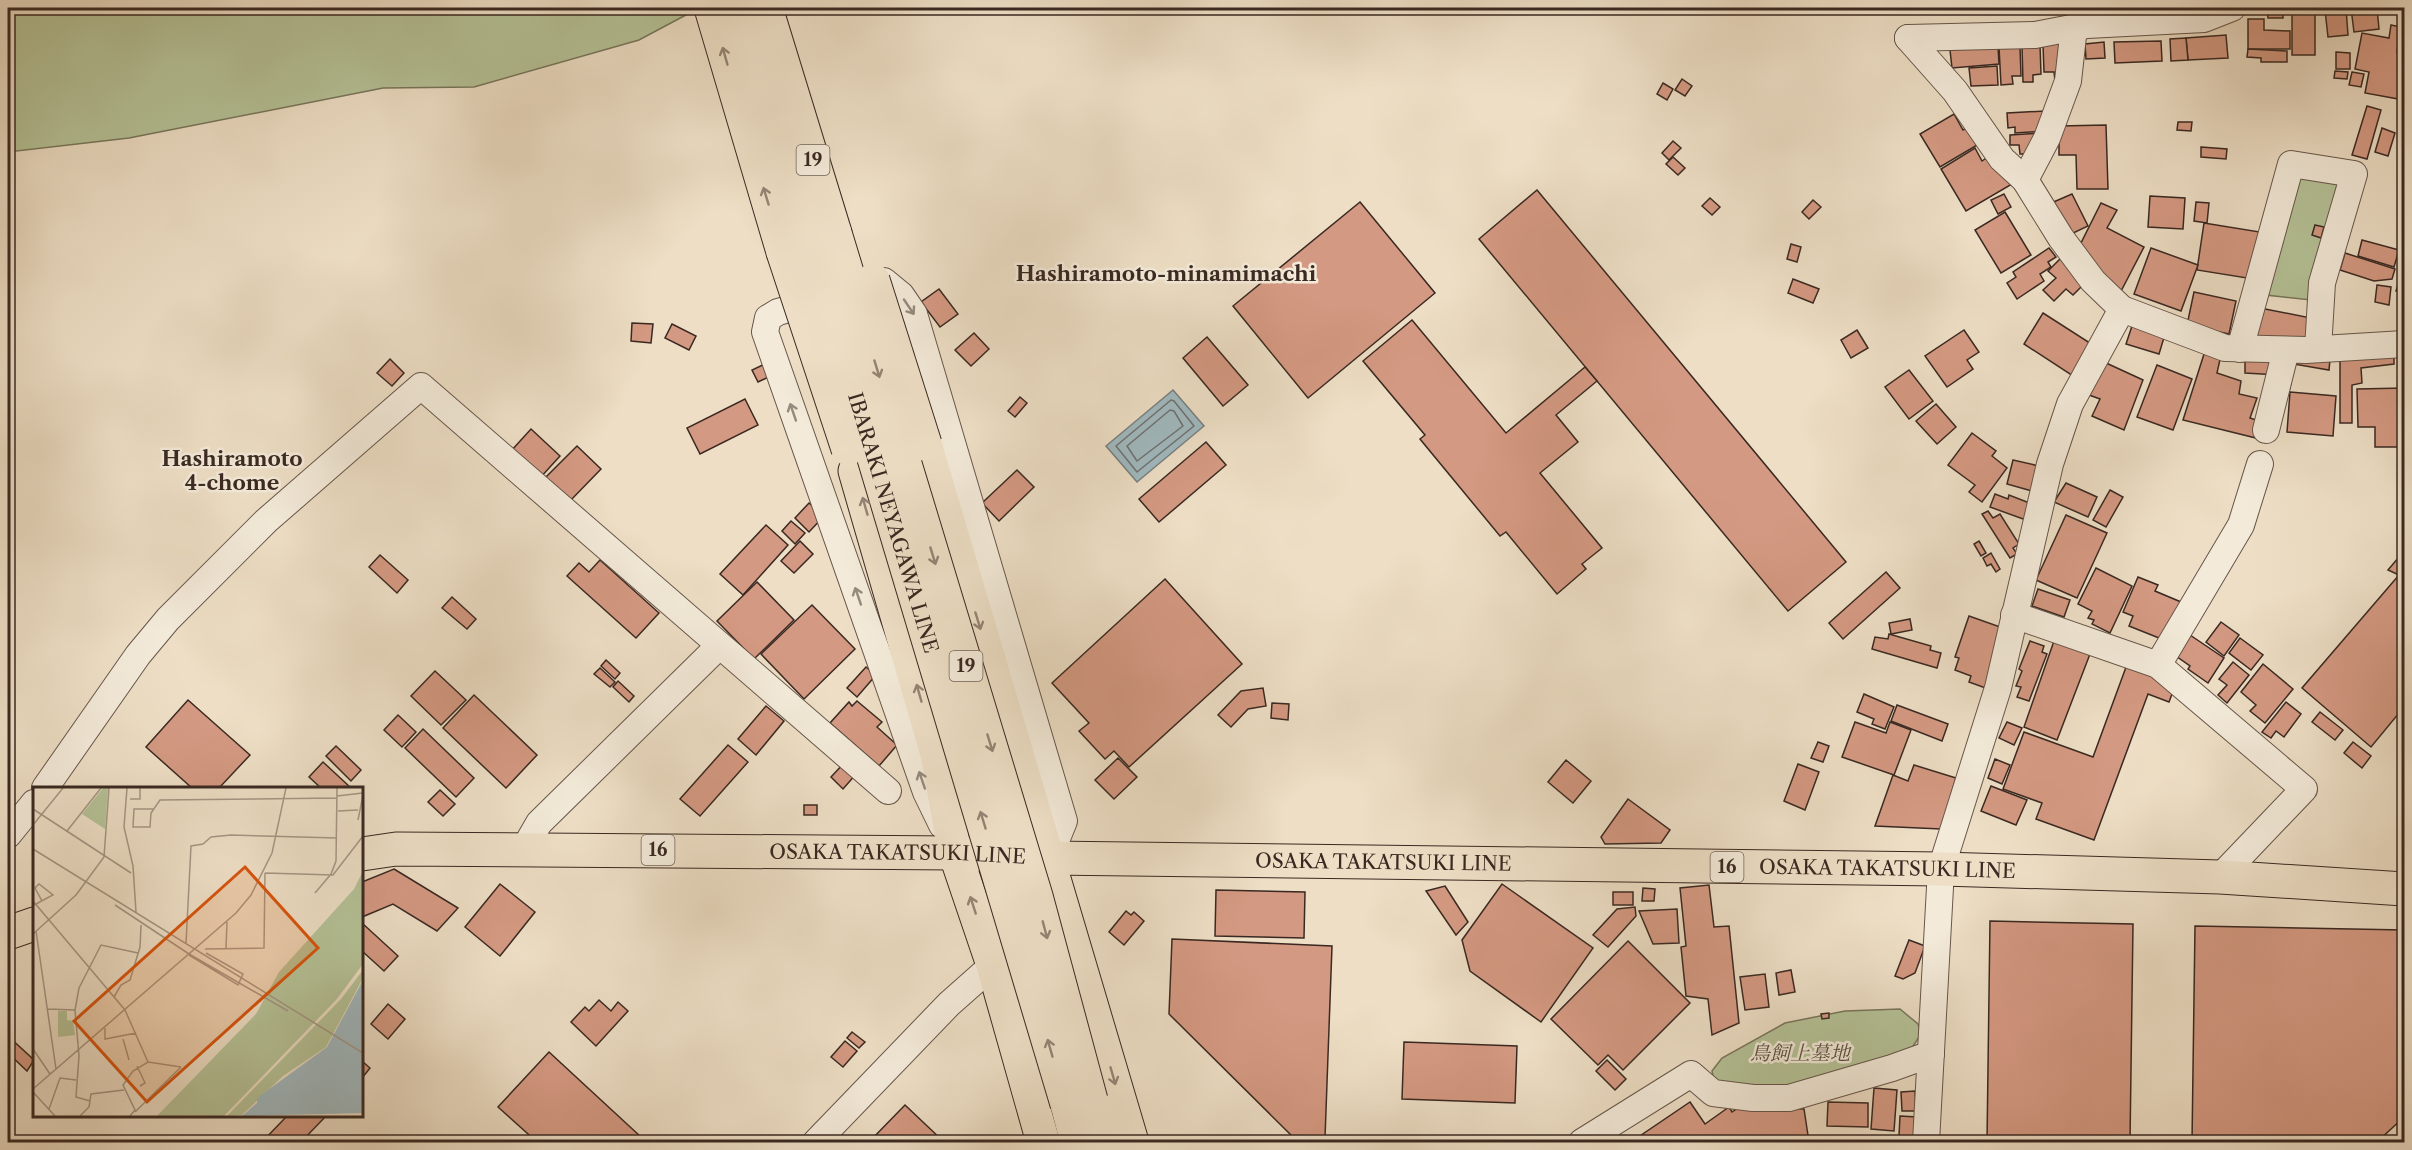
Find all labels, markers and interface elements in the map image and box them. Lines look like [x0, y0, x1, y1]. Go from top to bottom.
one-way arrow [718, 47, 730, 66]
road number: 19 [796, 145, 830, 175]
one-way arrow [760, 187, 771, 206]
district label: Hashiramoto-minamimachi [1016, 261, 1317, 286]
one-way arrow [903, 298, 915, 315]
one-way arrow [872, 359, 883, 378]
street label: IBARAKI NEYAGAWA LINE [843, 390, 943, 656]
one-way arrow [787, 403, 798, 422]
district label: Hashiramoto 4-chome [161, 446, 303, 495]
one-way arrow [859, 497, 871, 516]
one-way arrow [928, 546, 939, 565]
one-way arrow [851, 587, 862, 606]
one-way arrow [973, 611, 984, 630]
road number: 19 [950, 651, 982, 681]
one-way arrow [913, 684, 924, 703]
one-way arrow [985, 733, 996, 752]
one-way arrow [916, 771, 927, 790]
inset map [33, 787, 363, 1117]
one-way arrow [977, 811, 988, 830]
road number: 16 [642, 835, 674, 865]
street label: OSAKA TAKATSUKI LINE [769, 840, 1026, 869]
street label: OSAKA TAKATSUKI LINE [1255, 849, 1512, 876]
road number: 16 [1710, 852, 1744, 882]
street label: OSAKA TAKATSUKI LINE [1759, 855, 2016, 883]
one-way arrow [966, 896, 977, 915]
one-way arrow [1040, 920, 1051, 939]
one-way arrow [1044, 1039, 1055, 1058]
park label: 鳥飼上墓地 [1750, 1041, 1852, 1065]
one-way arrow [1107, 1066, 1119, 1085]

